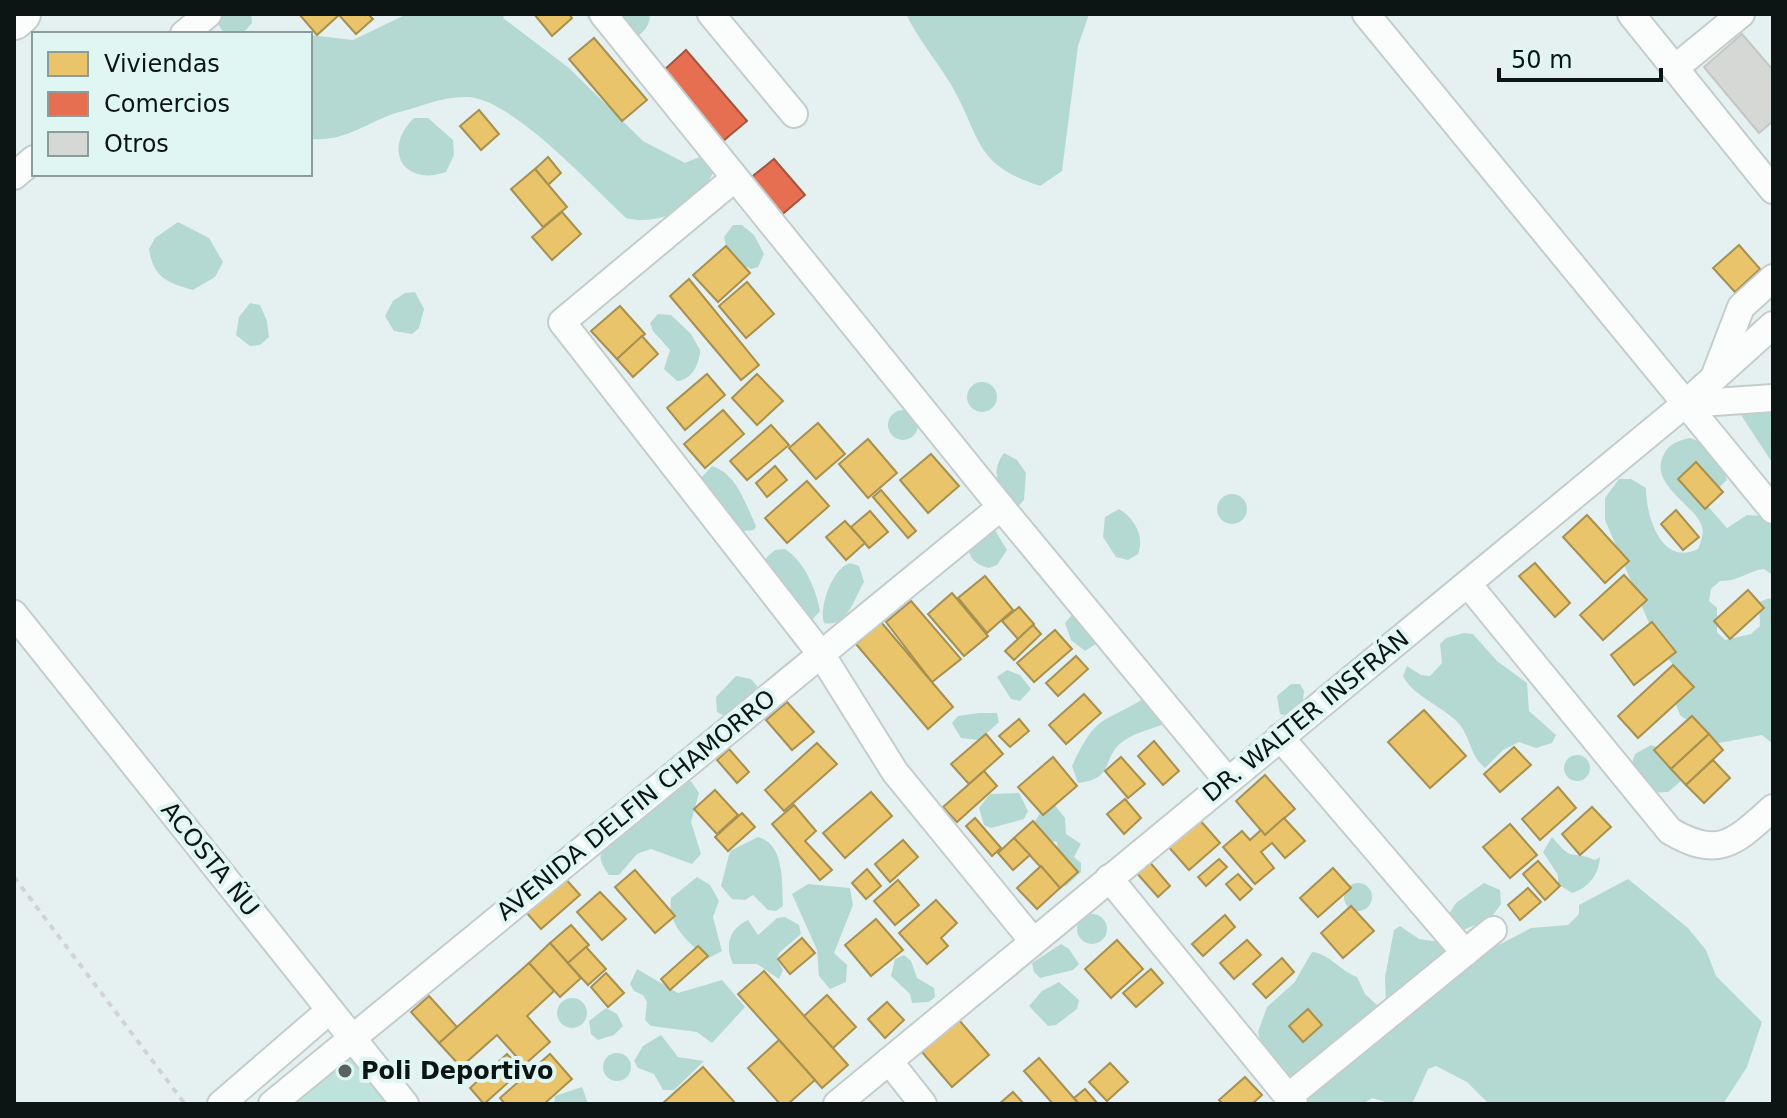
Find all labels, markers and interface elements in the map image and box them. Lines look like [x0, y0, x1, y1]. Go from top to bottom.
legend [32, 32, 312, 176]
scale bar [1499, 32, 1661, 82]
text: 50 m [1511, 46, 1573, 74]
text: Viviendas [104, 50, 220, 78]
text: Comercios [104, 90, 230, 118]
text: Otros [104, 130, 169, 158]
street label: DR. WALTER INSFRÁN [1197, 624, 1415, 808]
street label: AVENIDA DELFIN CHAMORRO [491, 684, 781, 926]
street label: ACOSTA ÑU [155, 795, 266, 922]
place label: Poli Deportivo [361, 1057, 553, 1085]
marker: Poli Deportivo [336, 1062, 354, 1080]

